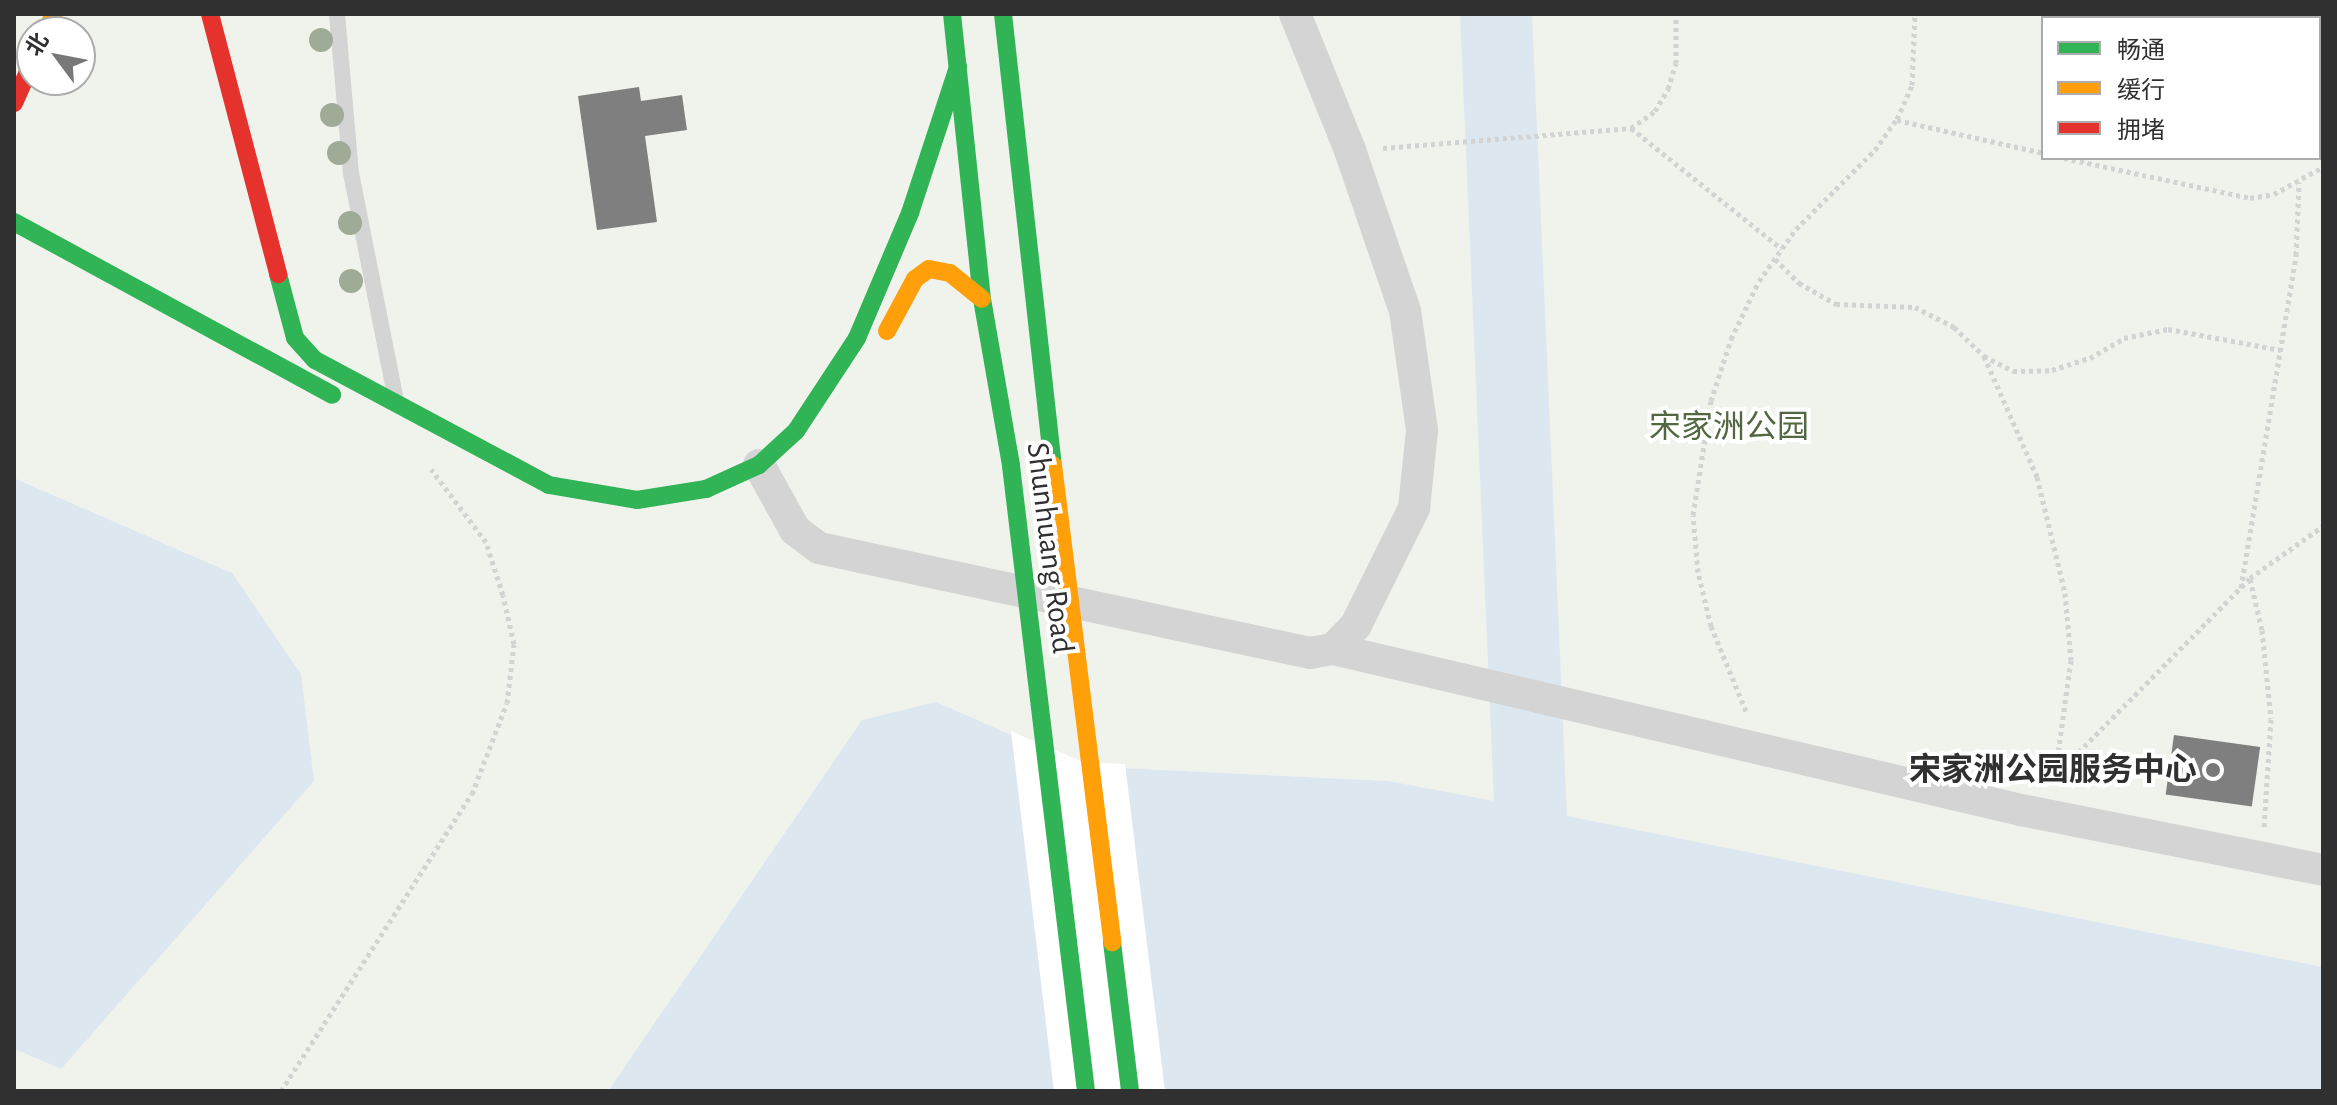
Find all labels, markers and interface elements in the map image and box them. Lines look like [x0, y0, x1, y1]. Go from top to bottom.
north arrow [16, 16, 96, 96]
legend [2041, 16, 2321, 160]
text: 北 [22, 29, 53, 60]
text: 畅通 [2117, 39, 2165, 63]
text: 缓行 [2117, 79, 2165, 103]
text: 拥堵 [2117, 119, 2165, 143]
park label: 宋家洲公园 [1649, 408, 1809, 446]
street label: Shunhuang Road [1018, 440, 1082, 656]
place label: 宋家洲公园服务中心 [1909, 751, 2197, 789]
marker: 宋家洲公园服务中心 [2204, 761, 2222, 779]

